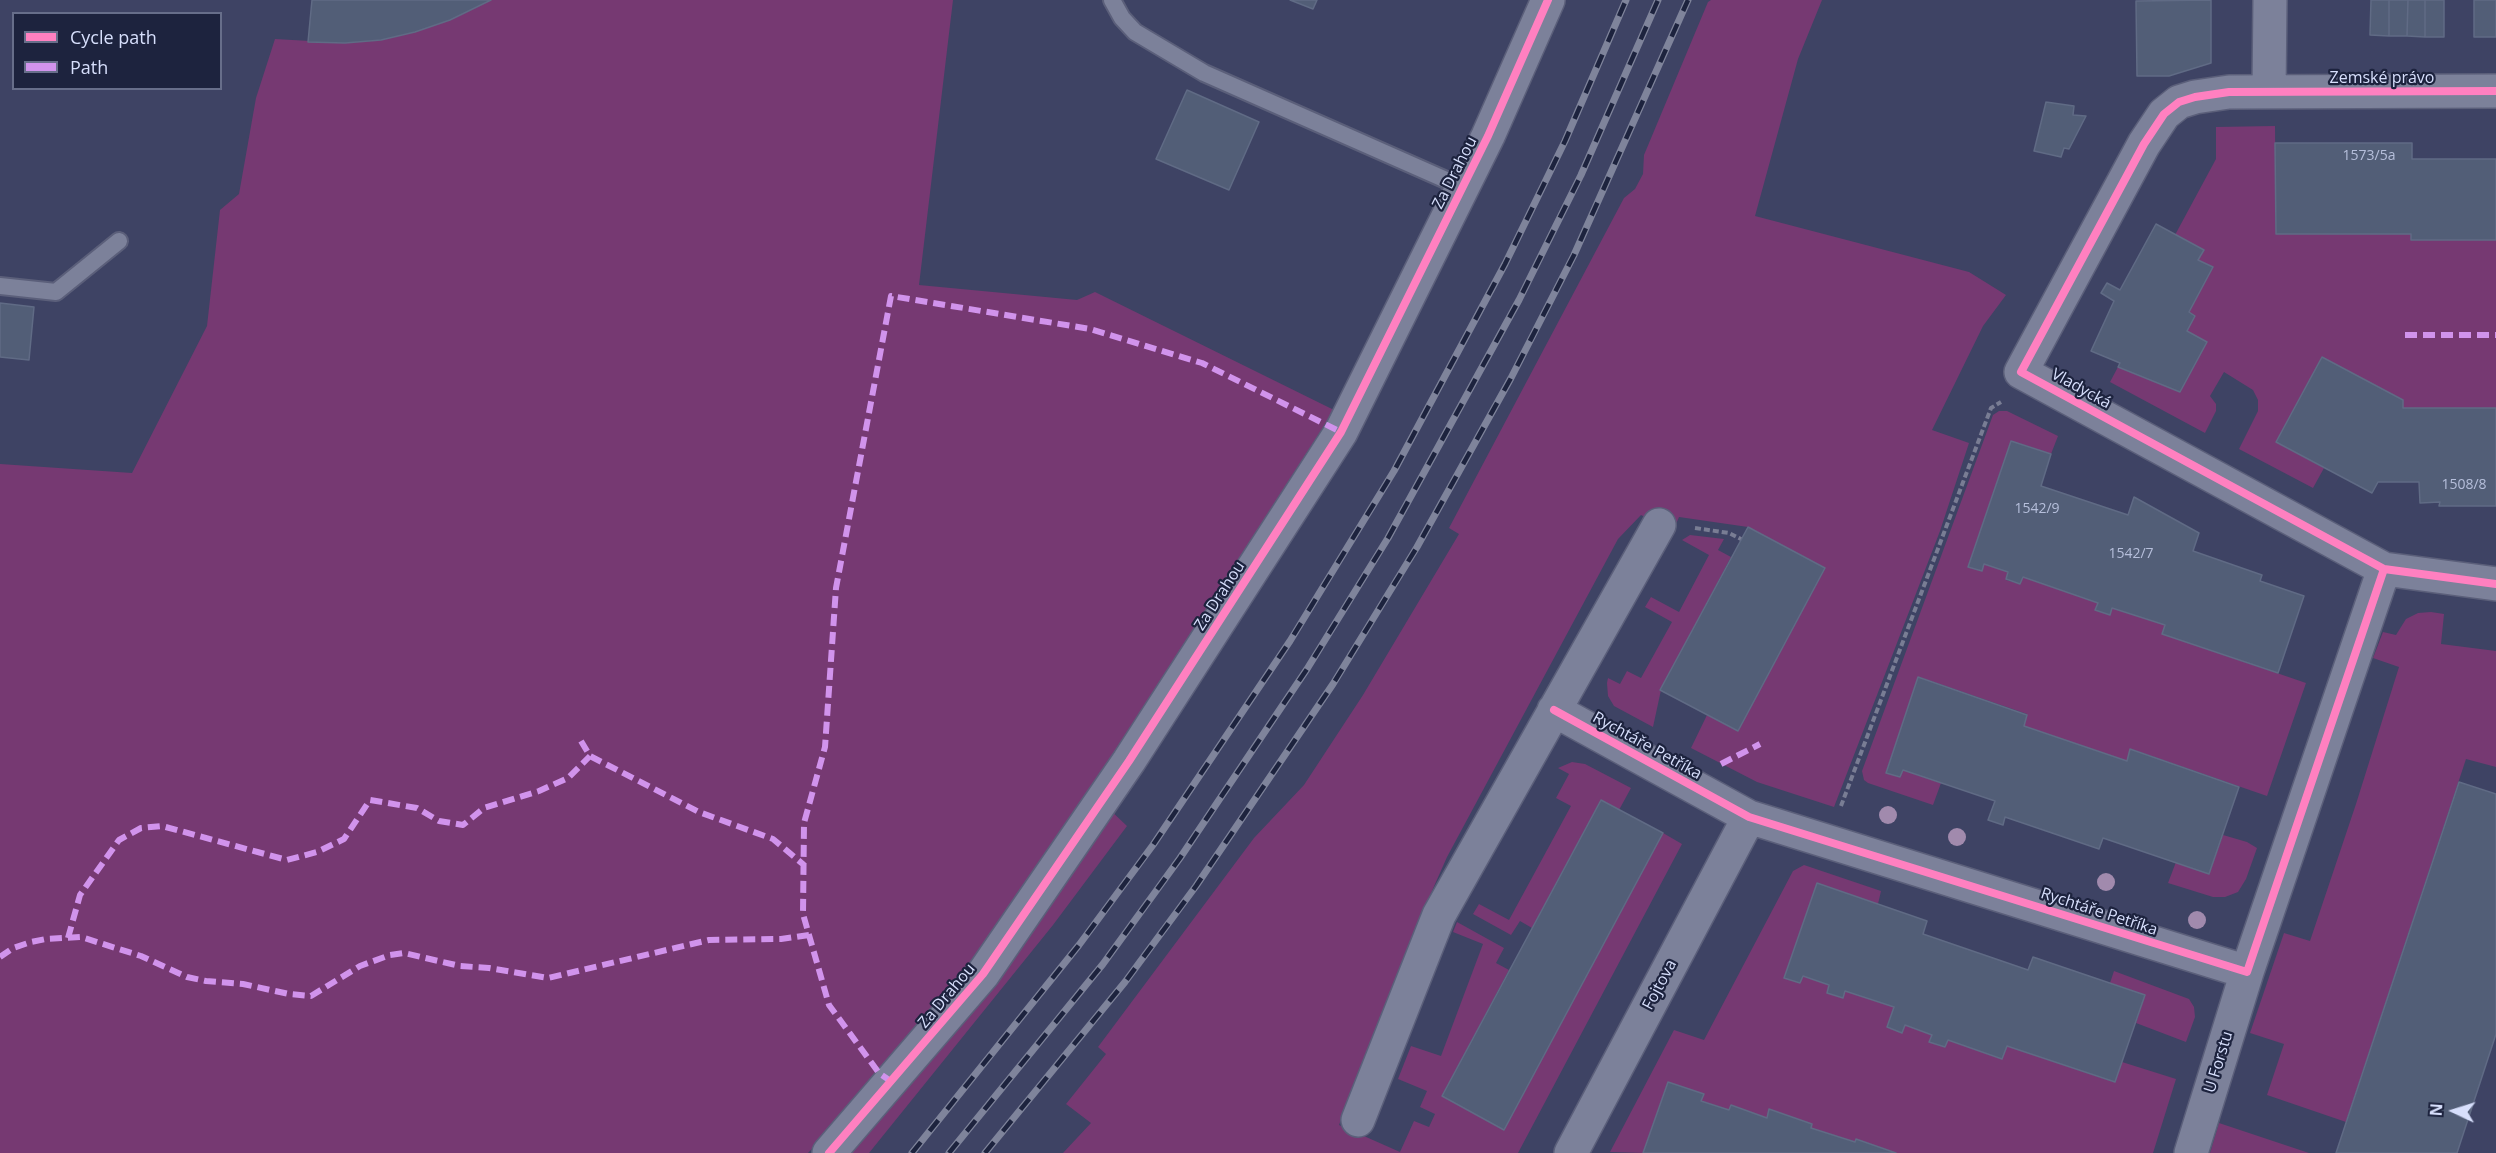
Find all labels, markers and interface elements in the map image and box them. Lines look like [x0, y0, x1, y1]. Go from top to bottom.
legend [12, 12, 222, 90]
text: Cycle path [70, 25, 157, 49]
text: Path [70, 55, 108, 79]
street label: Zemské právo [2330, 68, 2434, 88]
street label: Za Drahou [1429, 134, 1481, 212]
house number: 1573/5a [2343, 148, 2395, 164]
street label: Vladycká [2048, 365, 2114, 413]
house number: 1508/8 [2441, 477, 2487, 493]
house number: 1542/9 [2014, 501, 2060, 517]
house number: 1542/7 [2108, 546, 2154, 562]
street label: Za Drahou [1191, 558, 1249, 634]
street label: Rychtáře Petříka [1589, 708, 1705, 784]
street label: Rychtáře Petříka [2038, 884, 2160, 940]
street label: Fojtova [1639, 957, 1681, 1013]
street label: Za Drahou [914, 960, 980, 1032]
street label: U Forstu [2201, 1029, 2237, 1095]
north arrow [2424, 1081, 2484, 1141]
text: N [2425, 1102, 2447, 1117]

